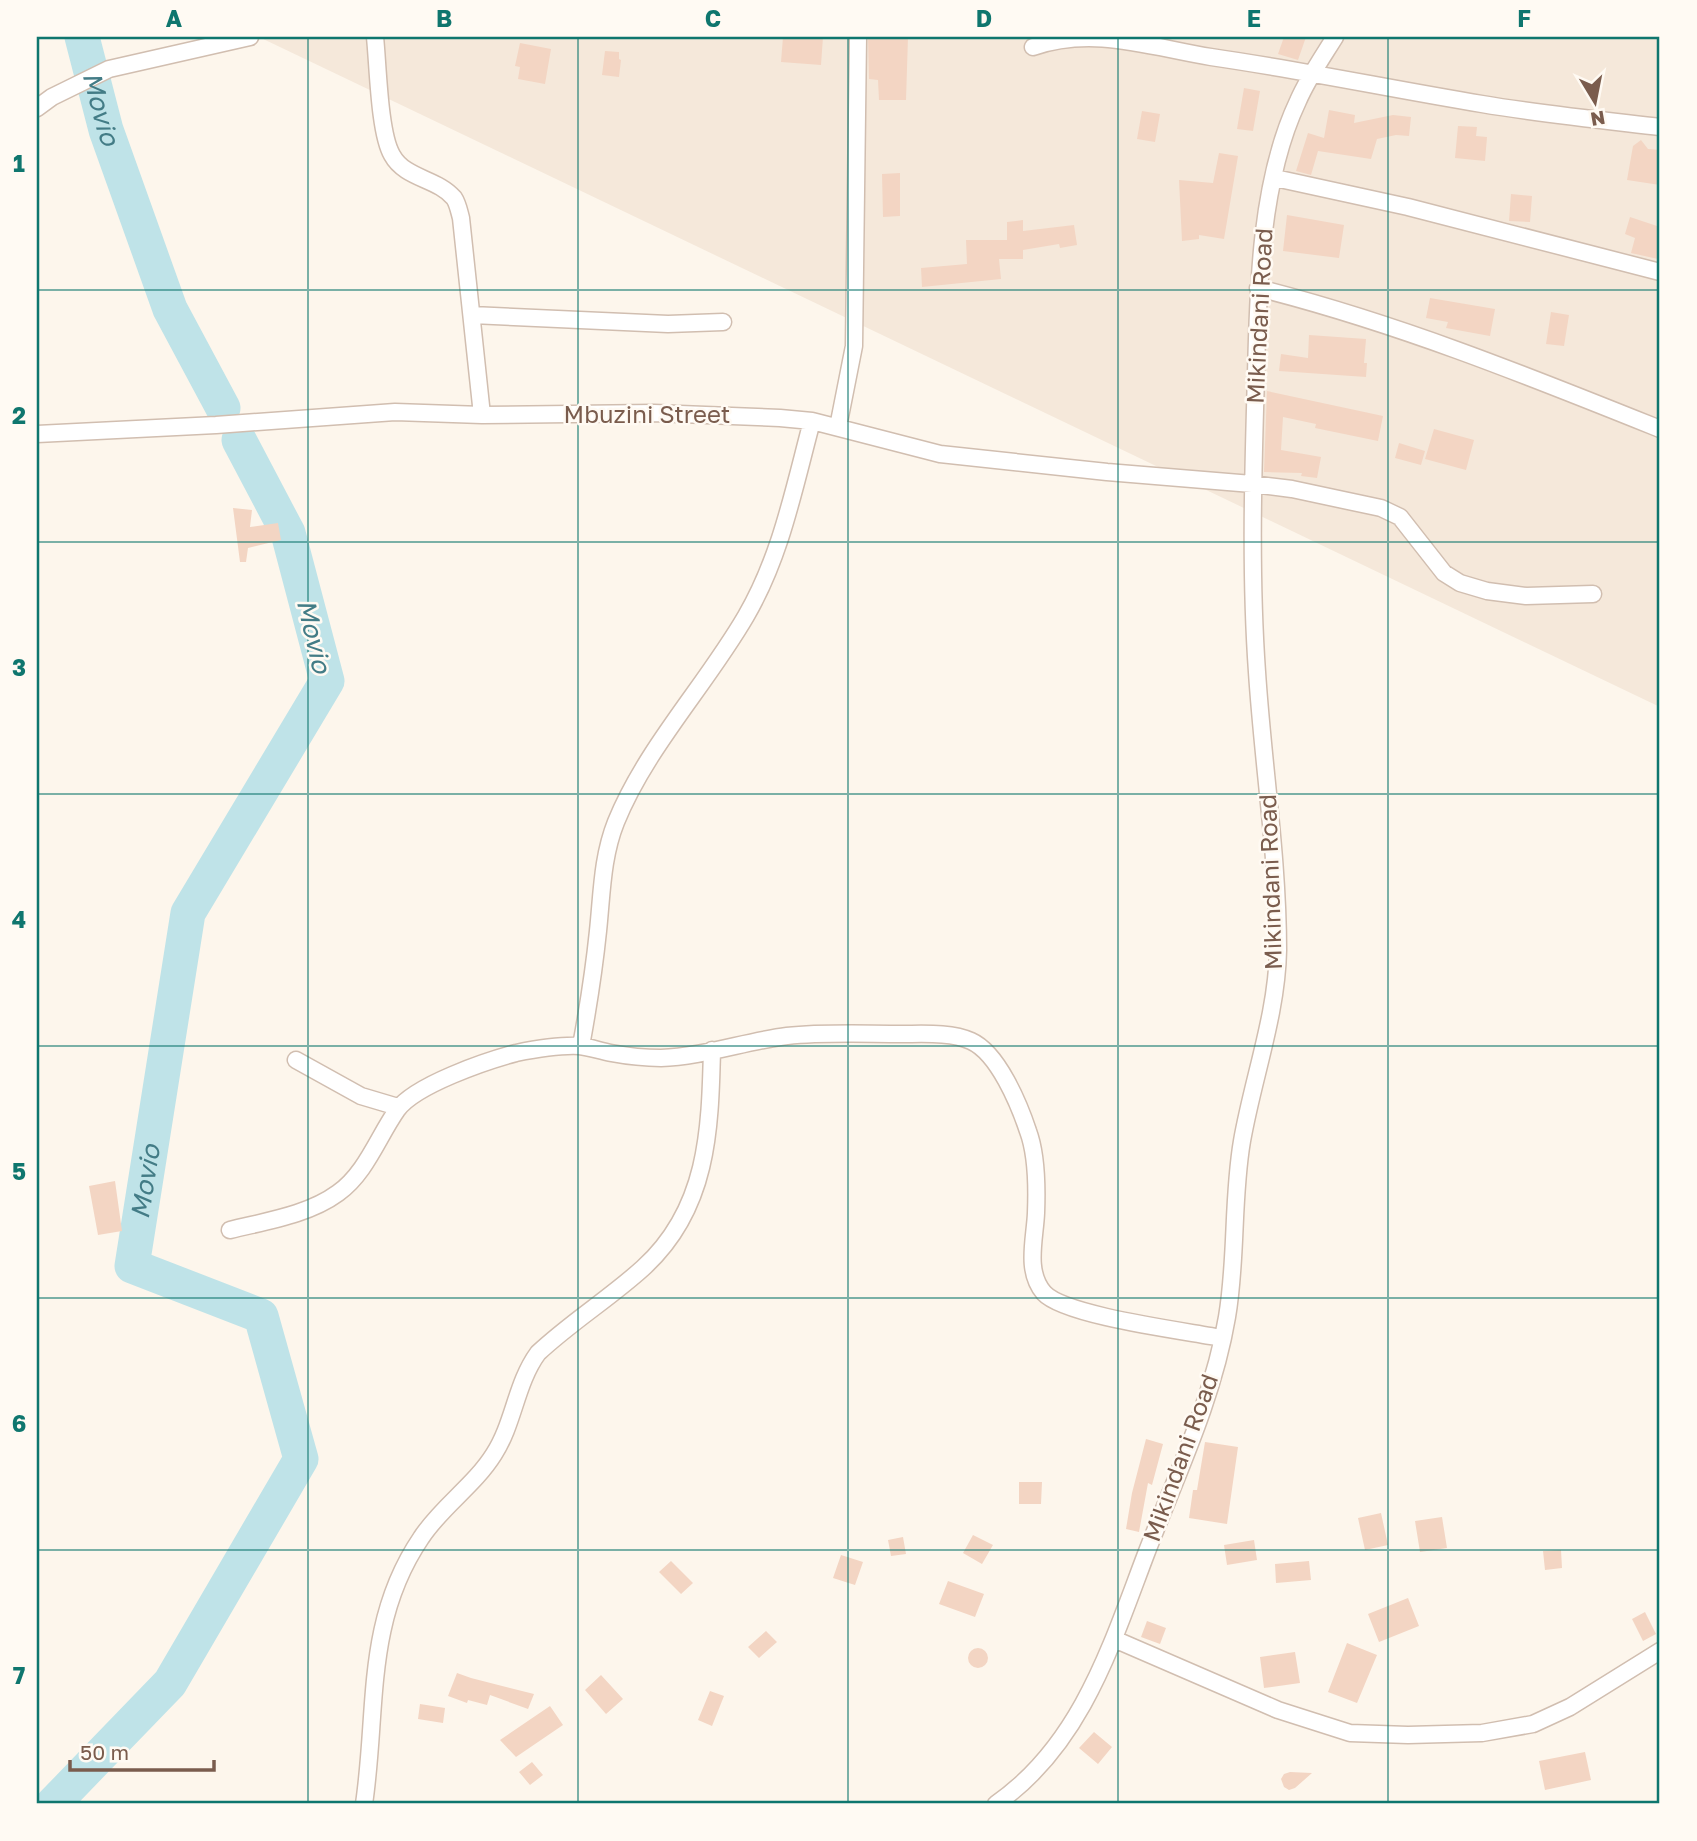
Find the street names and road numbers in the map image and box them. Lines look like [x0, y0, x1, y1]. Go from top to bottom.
street label: Mikindani Road [1239, 227, 1278, 405]
street label: Mbuzini Street [564, 399, 730, 428]
street label: Mikindani Road [1252, 794, 1287, 971]
street label: Mikindani Road [1136, 1370, 1223, 1545]

